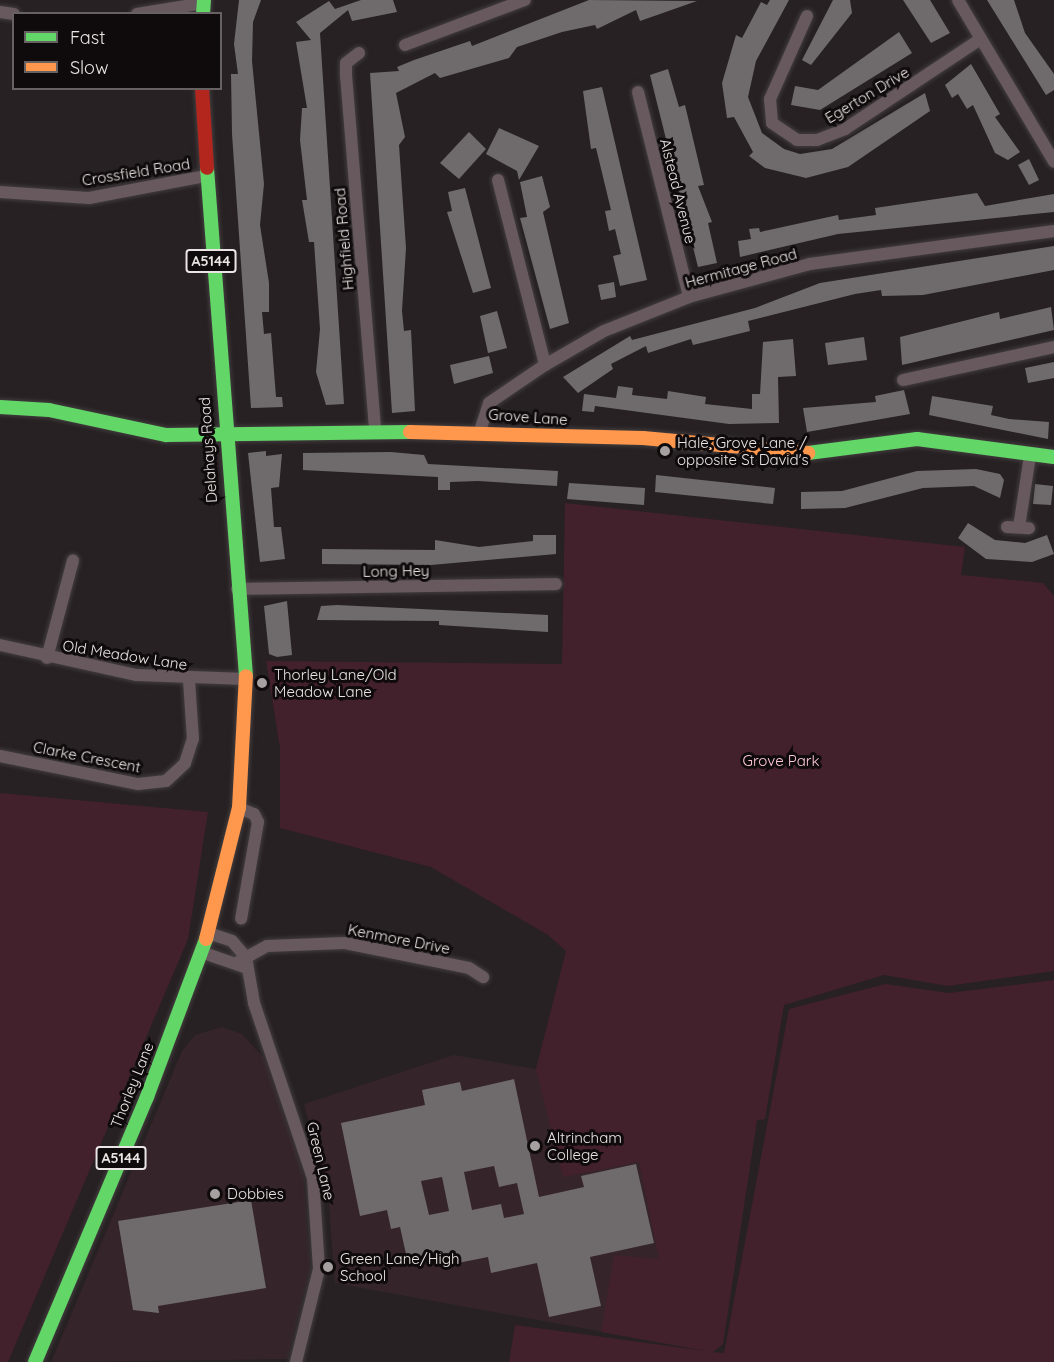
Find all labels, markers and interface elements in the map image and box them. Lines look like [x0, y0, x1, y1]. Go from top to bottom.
legend [12, 12, 222, 90]
text: Fast [70, 26, 105, 49]
text: Slow [70, 56, 108, 79]
street label: Egerton Drive [822, 63, 912, 127]
street label: Alstead Avenue [656, 137, 700, 245]
street label: Crossfield Road [81, 155, 191, 189]
street label: Highfield Road [331, 187, 357, 291]
street label: Hermitage Road [683, 244, 799, 292]
road number: A5144 [186, 250, 236, 272]
street label: Delahays Road [195, 396, 221, 504]
street label: Grove Lane [488, 405, 568, 429]
place label: Hale, Grove Lane / opposite St David's [677, 433, 809, 468]
marker: Hale, Grove Lane / opposite St David's [658, 444, 672, 458]
street label: Long Hey [362, 561, 430, 581]
street label: Old Meadow Lane [61, 636, 189, 674]
place label: Thorley Lane/Old Meadow Lane [274, 665, 397, 700]
marker: Thorley Lane/Old Meadow Lane [255, 676, 269, 690]
street label: Clarke Crescent [32, 738, 142, 776]
park label: Grove Park [742, 752, 820, 770]
street label: Kenmore Drive [346, 920, 452, 958]
street label: Thorley Lane [107, 1039, 157, 1131]
street label: Green Lane [303, 1120, 339, 1202]
place label: Altrincham College [547, 1128, 622, 1163]
marker: Altrincham College [528, 1139, 542, 1153]
road number: A5144 [96, 1147, 146, 1169]
place label: Dobbies [227, 1185, 284, 1203]
marker: Dobbies [208, 1187, 222, 1201]
place label: Green Lane/High School [340, 1249, 460, 1284]
marker: Green Lane/High School [321, 1260, 335, 1274]

